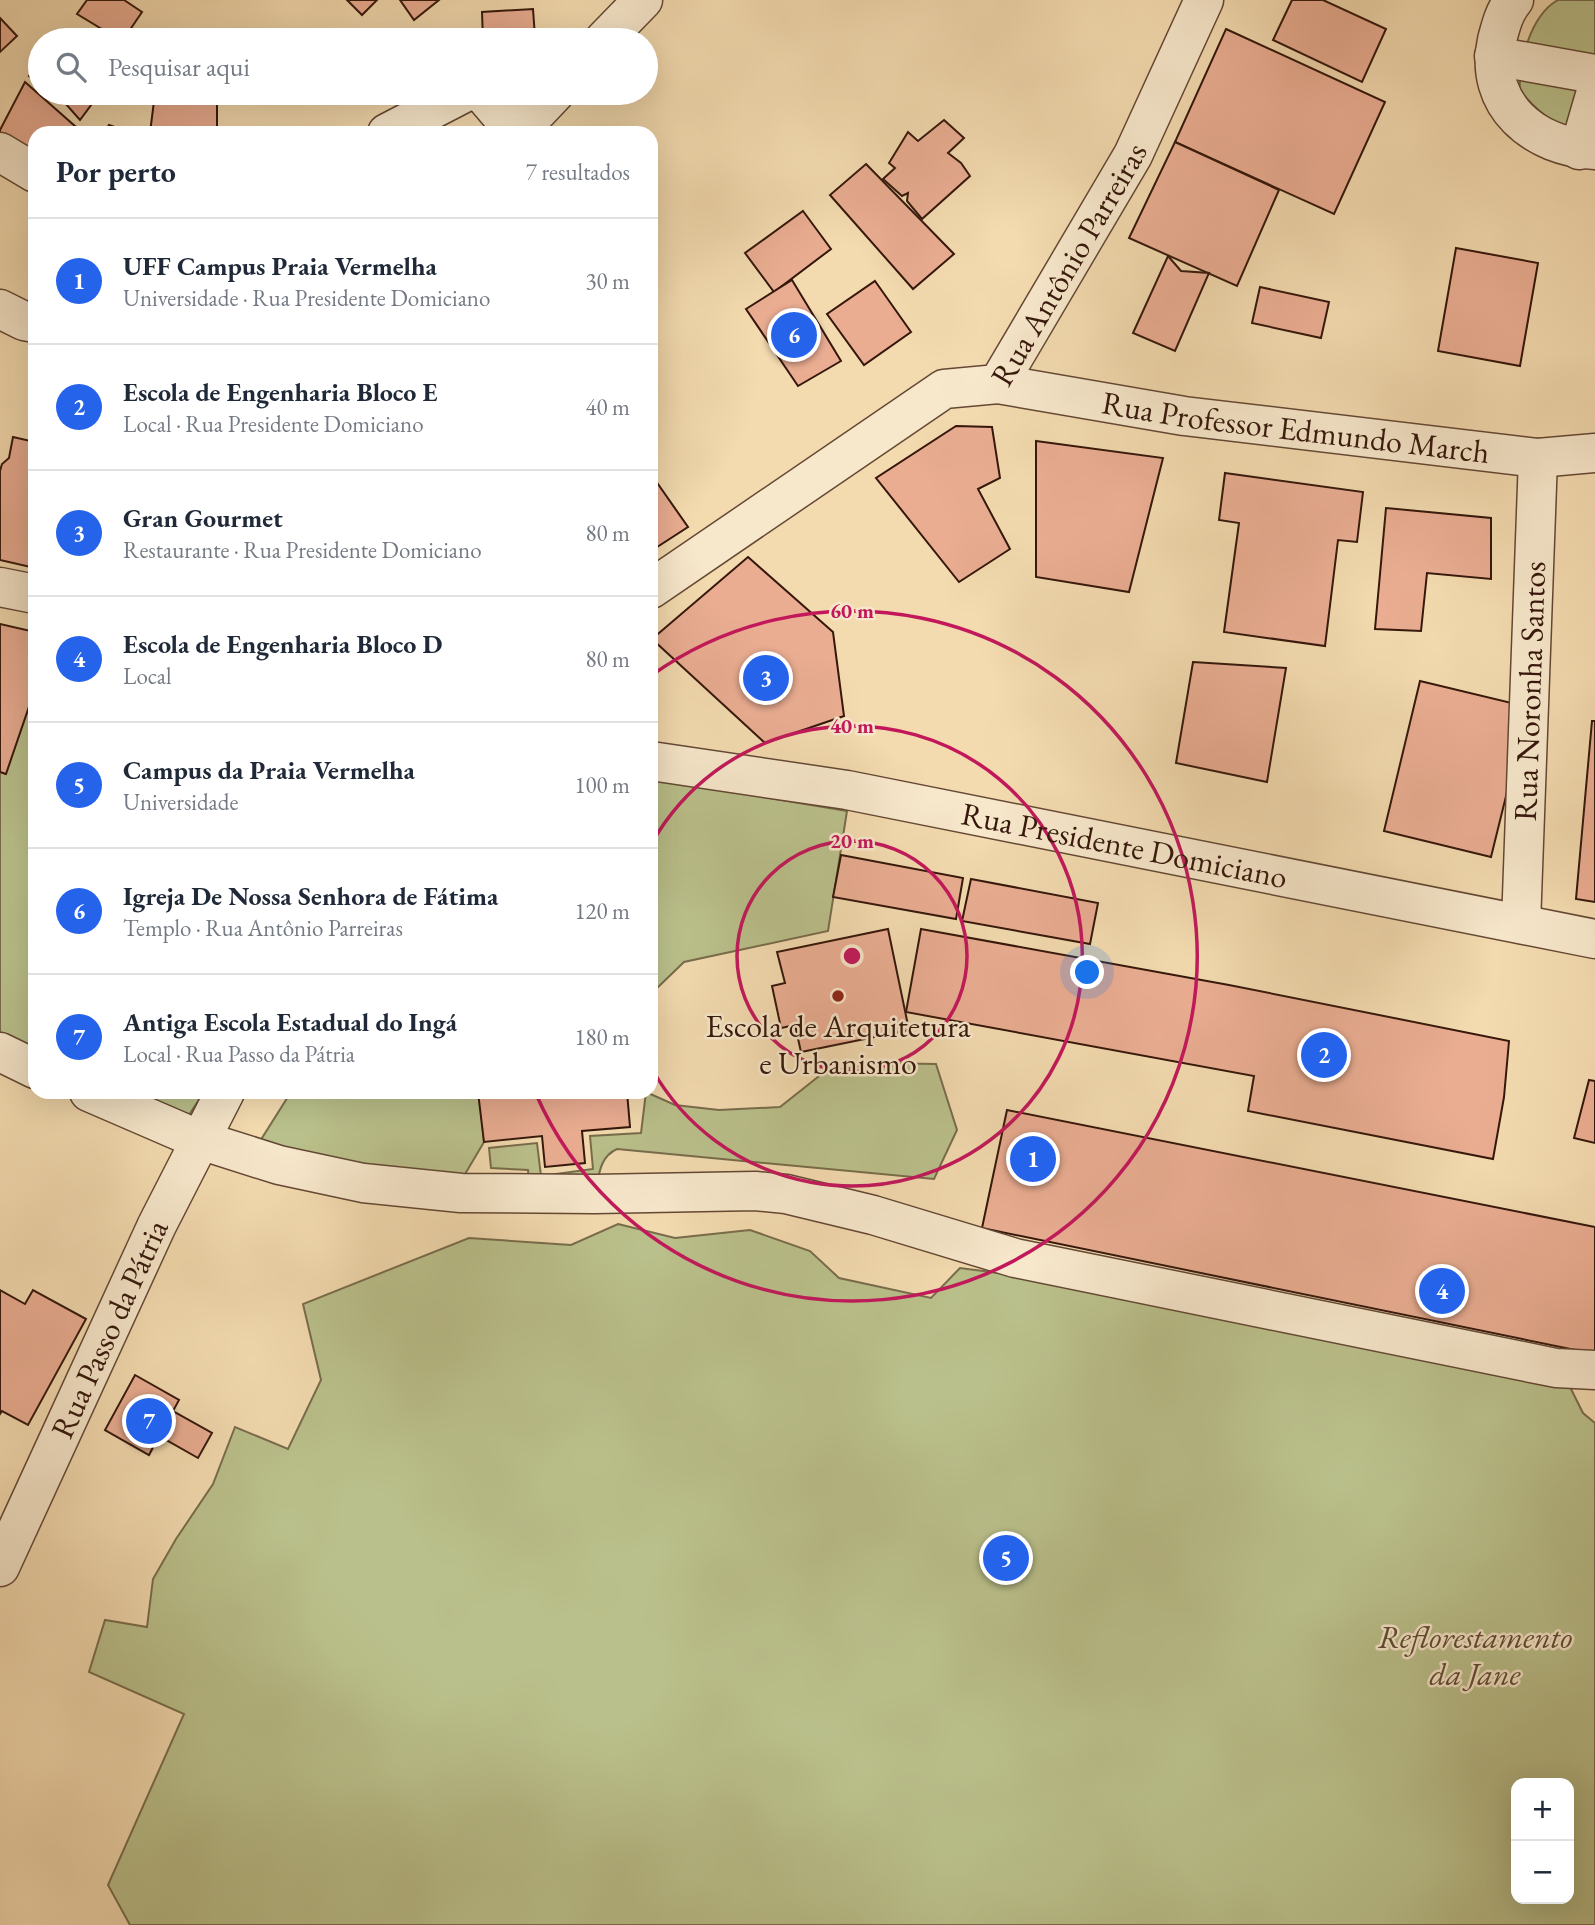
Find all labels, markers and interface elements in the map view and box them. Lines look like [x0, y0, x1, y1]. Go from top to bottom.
search box [28, 28, 658, 105]
icon: search [52, 48, 90, 86]
text: Pesquisar aqui [108, 50, 250, 84]
street label: Rua Antônio Parreiras [981, 136, 1157, 393]
text: Por perto [56, 152, 176, 191]
text: 7 resultados [526, 157, 630, 187]
text: UFF Campus Praia Vermelha [123, 249, 437, 283]
text: 1 [73, 266, 85, 296]
text: 30 m [585, 266, 630, 296]
text: Universidade · Rua Presidente Domiciano [123, 283, 490, 313]
pin: 6 [771, 309, 817, 361]
text: Escola de Engenharia Bloco E [123, 375, 438, 409]
street label: Rua Professor Edmundo March [1099, 381, 1492, 473]
text: 2 [73, 392, 85, 422]
text: 40 m [585, 392, 630, 422]
text: Local · Rua Presidente Domiciano [123, 409, 424, 439]
text: Gran Gourmet [123, 501, 283, 535]
text: 3 [73, 518, 85, 548]
text: 80 m [585, 518, 630, 548]
text: Restaurante · Rua Presidente Domiciano [123, 535, 482, 565]
street label: Rua Noronha Santos [1504, 560, 1555, 822]
text: 60 m [830, 597, 874, 624]
text: Escola de Engenharia Bloco D [123, 627, 443, 661]
text: 4 [73, 644, 85, 674]
text: 80 m [585, 644, 630, 674]
pin: 3 [743, 652, 789, 704]
text: Local [123, 661, 172, 691]
text: 40 m [830, 712, 874, 739]
text: Campus da Praia Vermelha [123, 753, 415, 787]
text: 5 [73, 770, 85, 800]
text: 100 m [574, 770, 630, 800]
text: Universidade [123, 787, 238, 817]
street label: Rua Presidente Domiciano [958, 792, 1291, 898]
text: 20 m [830, 827, 874, 854]
text: Igreja De Nossa Senhora de Fátima [123, 879, 498, 913]
text: 6 [73, 896, 85, 926]
text: 120 m [574, 896, 630, 926]
text: Templo · Rua Antônio Parreiras [123, 913, 403, 943]
centre of rings [840, 944, 864, 968]
your location [1070, 955, 1104, 989]
marker: Escola de Arquitetura e Urbanismo [830, 988, 846, 1004]
text: Antiga Escola Estadual do Ingá [123, 1005, 457, 1039]
place label: Escola de Arquitetura e Urbanismo [705, 1005, 971, 1084]
text: 7 [73, 1022, 85, 1052]
text: 180 m [574, 1022, 630, 1052]
pin: 2 [1301, 1029, 1347, 1081]
text: Local · Rua Passo da Pátria [123, 1039, 355, 1069]
pin: 1 [1010, 1133, 1056, 1185]
street label: Rua Passo da Pátria [41, 1213, 178, 1445]
pin: 4 [1419, 1265, 1465, 1317]
pin: 7 [126, 1395, 172, 1447]
pin: 5 [983, 1532, 1029, 1584]
park label: Reflorestamento da Jane [1378, 1616, 1572, 1695]
map controls [1511, 1778, 1574, 1904]
button: + [1511, 1778, 1574, 1841]
button: − [1511, 1841, 1574, 1904]

